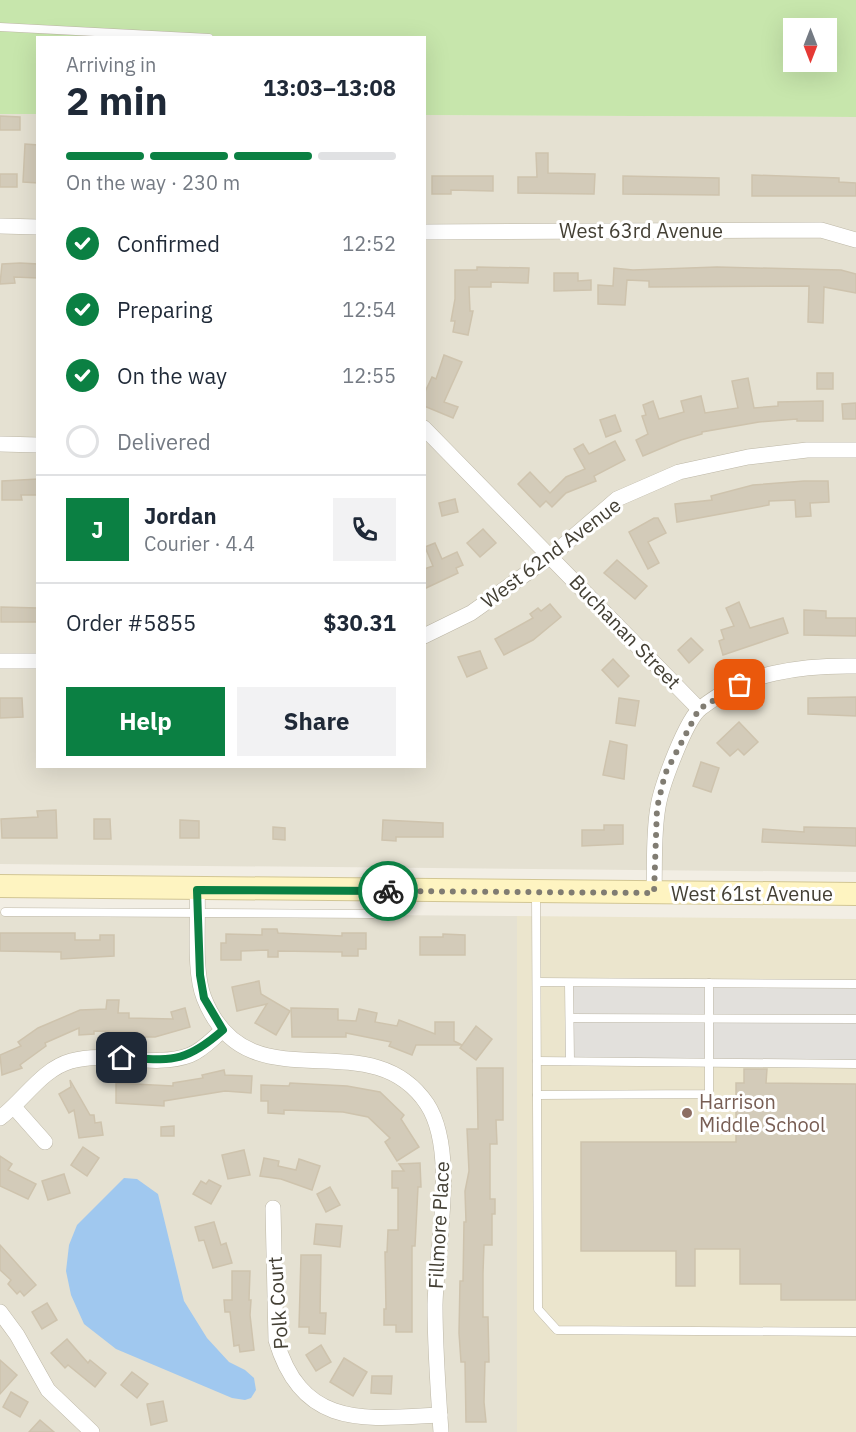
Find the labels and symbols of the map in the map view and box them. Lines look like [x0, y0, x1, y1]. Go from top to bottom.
north arrow [783, 18, 837, 72]
street label: West 63rd Avenue [559, 217, 723, 244]
street label: West 62nd Avenue [475, 491, 626, 614]
street label: Buchanan Street [564, 569, 687, 695]
pin [714, 659, 765, 710]
courier [358, 861, 418, 921]
street label: West 61st Avenue [671, 880, 833, 907]
pin [96, 1032, 147, 1083]
place label: Harrison Middle School [699, 1088, 825, 1138]
marker: Harrison Middle School [680, 1106, 694, 1120]
street label: Fillmore Place [422, 1160, 455, 1289]
street label: Polk Court [261, 1256, 294, 1350]

